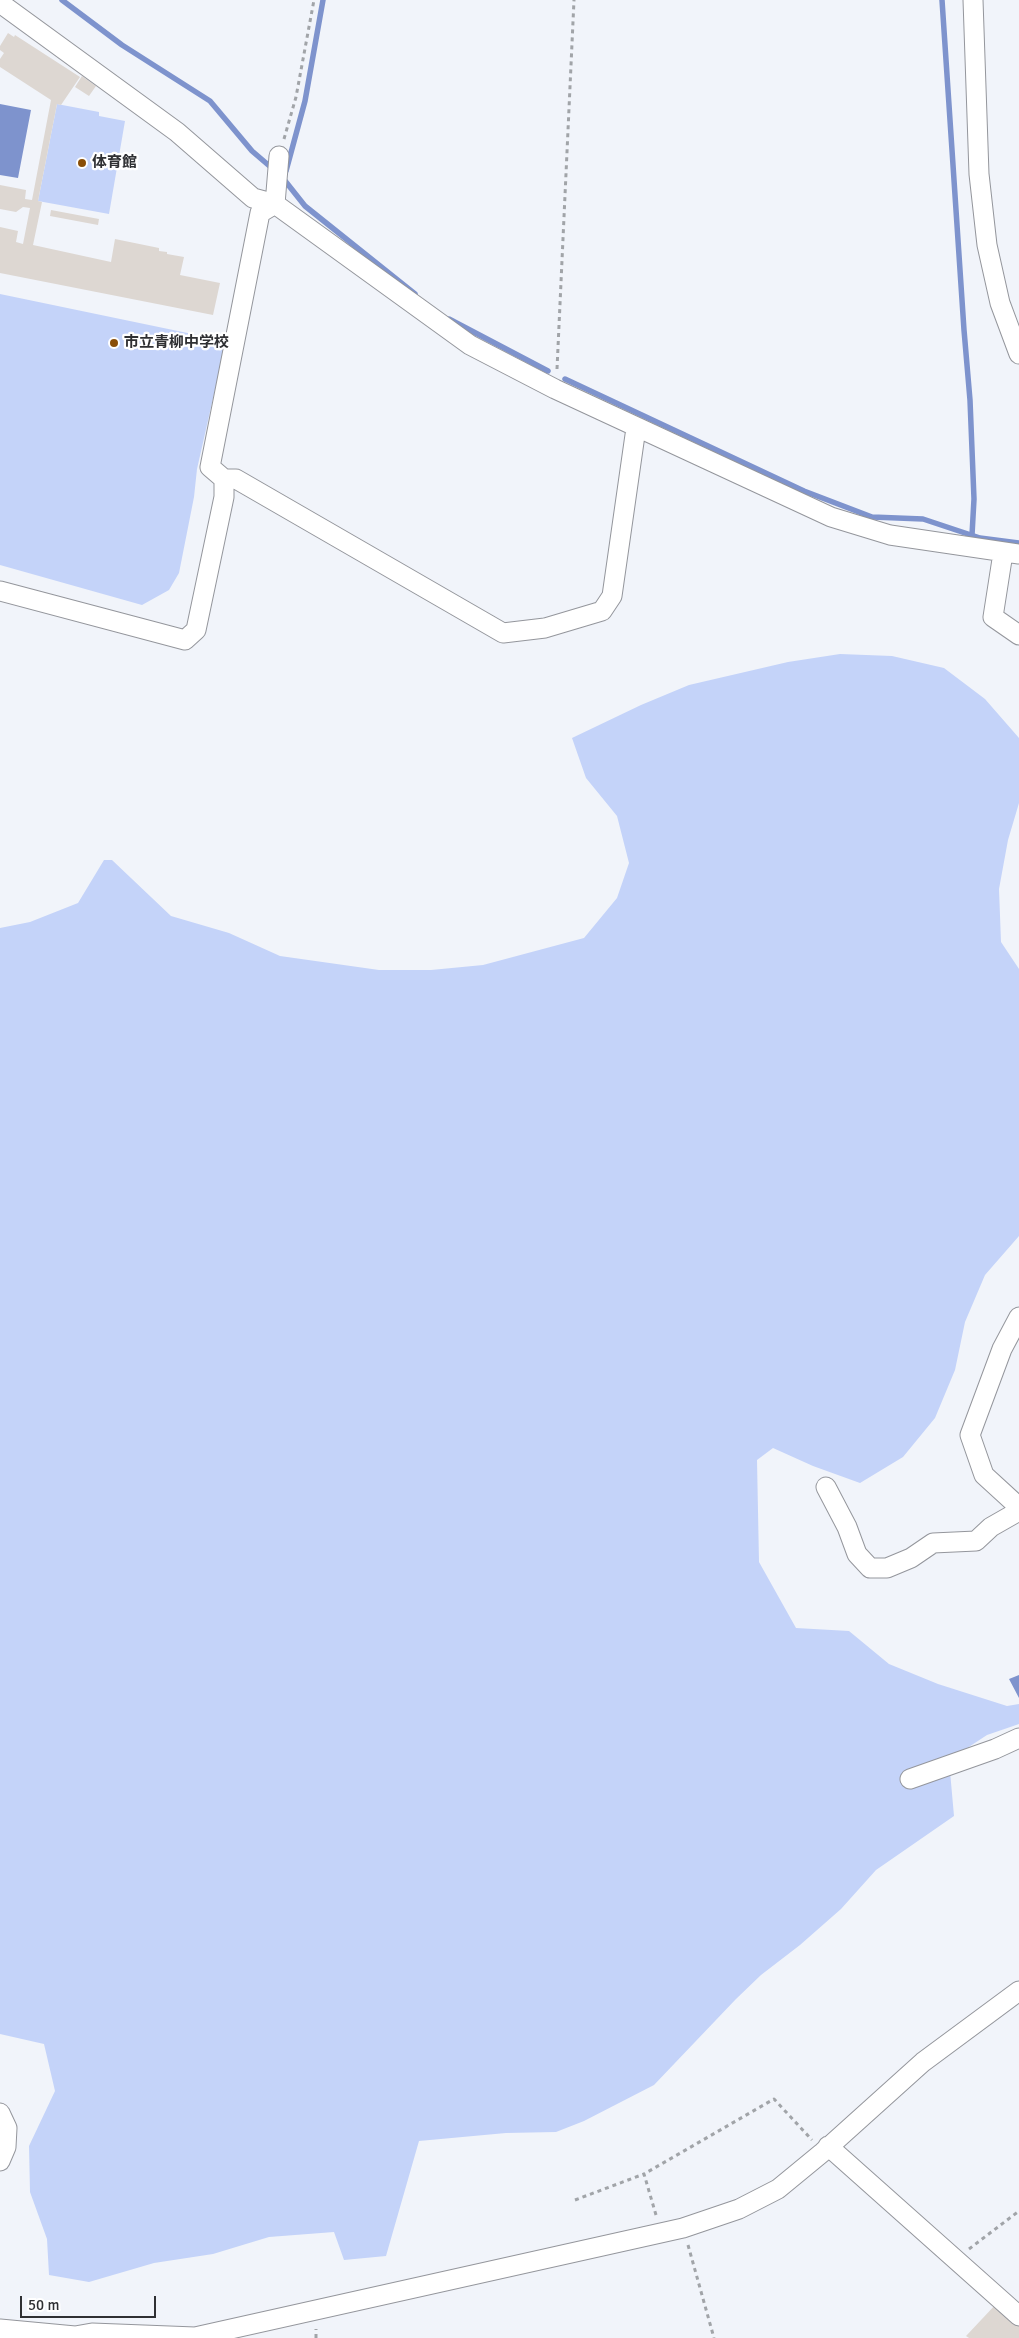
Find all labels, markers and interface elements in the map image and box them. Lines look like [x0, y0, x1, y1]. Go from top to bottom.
place label: 体育館 [92, 154, 137, 172]
marker: 体育館 [76, 157, 88, 169]
place label: 市立青柳中学校 [124, 334, 229, 352]
marker: 市立青柳中学校 [108, 337, 120, 349]
scale bar [22, 2286, 159, 2318]
text: 50 m [28, 2296, 59, 2314]

